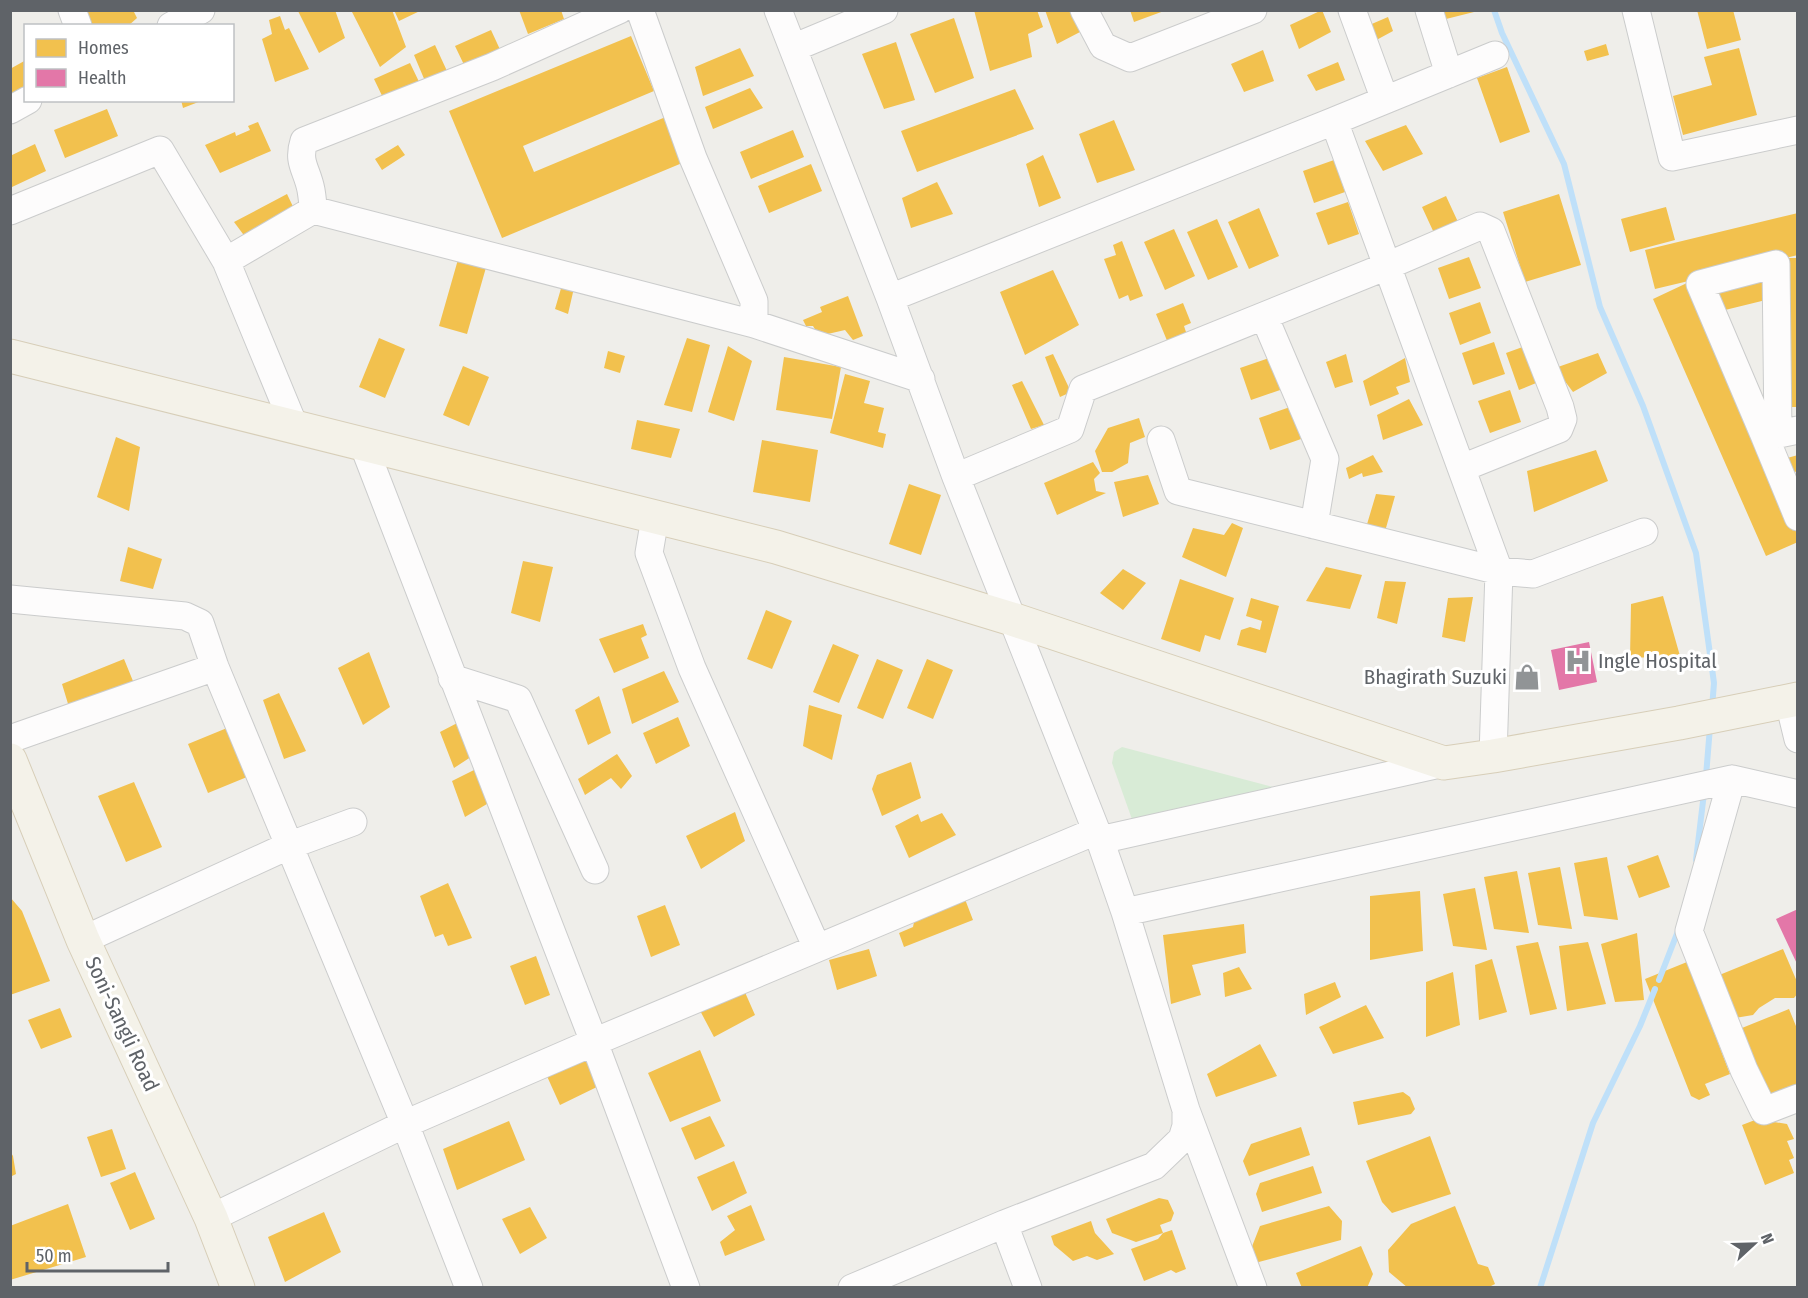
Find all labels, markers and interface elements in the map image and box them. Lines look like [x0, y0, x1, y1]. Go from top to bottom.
legend [24, 24, 234, 102]
text: Homes [78, 37, 129, 59]
text: Health [78, 67, 126, 89]
hospital icon: Ingle Hospital [1563, 646, 1593, 676]
place label: Ingle Hospital [1598, 648, 1717, 674]
shop icon: Bhagirath Suzuki [1512, 662, 1542, 692]
place label: Bhagirath Suzuki [1364, 664, 1507, 690]
street label: Soni-Sangli Road [79, 952, 165, 1096]
north arrow [1724, 1214, 1784, 1274]
text: N [1757, 1231, 1778, 1247]
scale bar [27, 1235, 168, 1273]
text: 50 m [36, 1245, 72, 1267]

